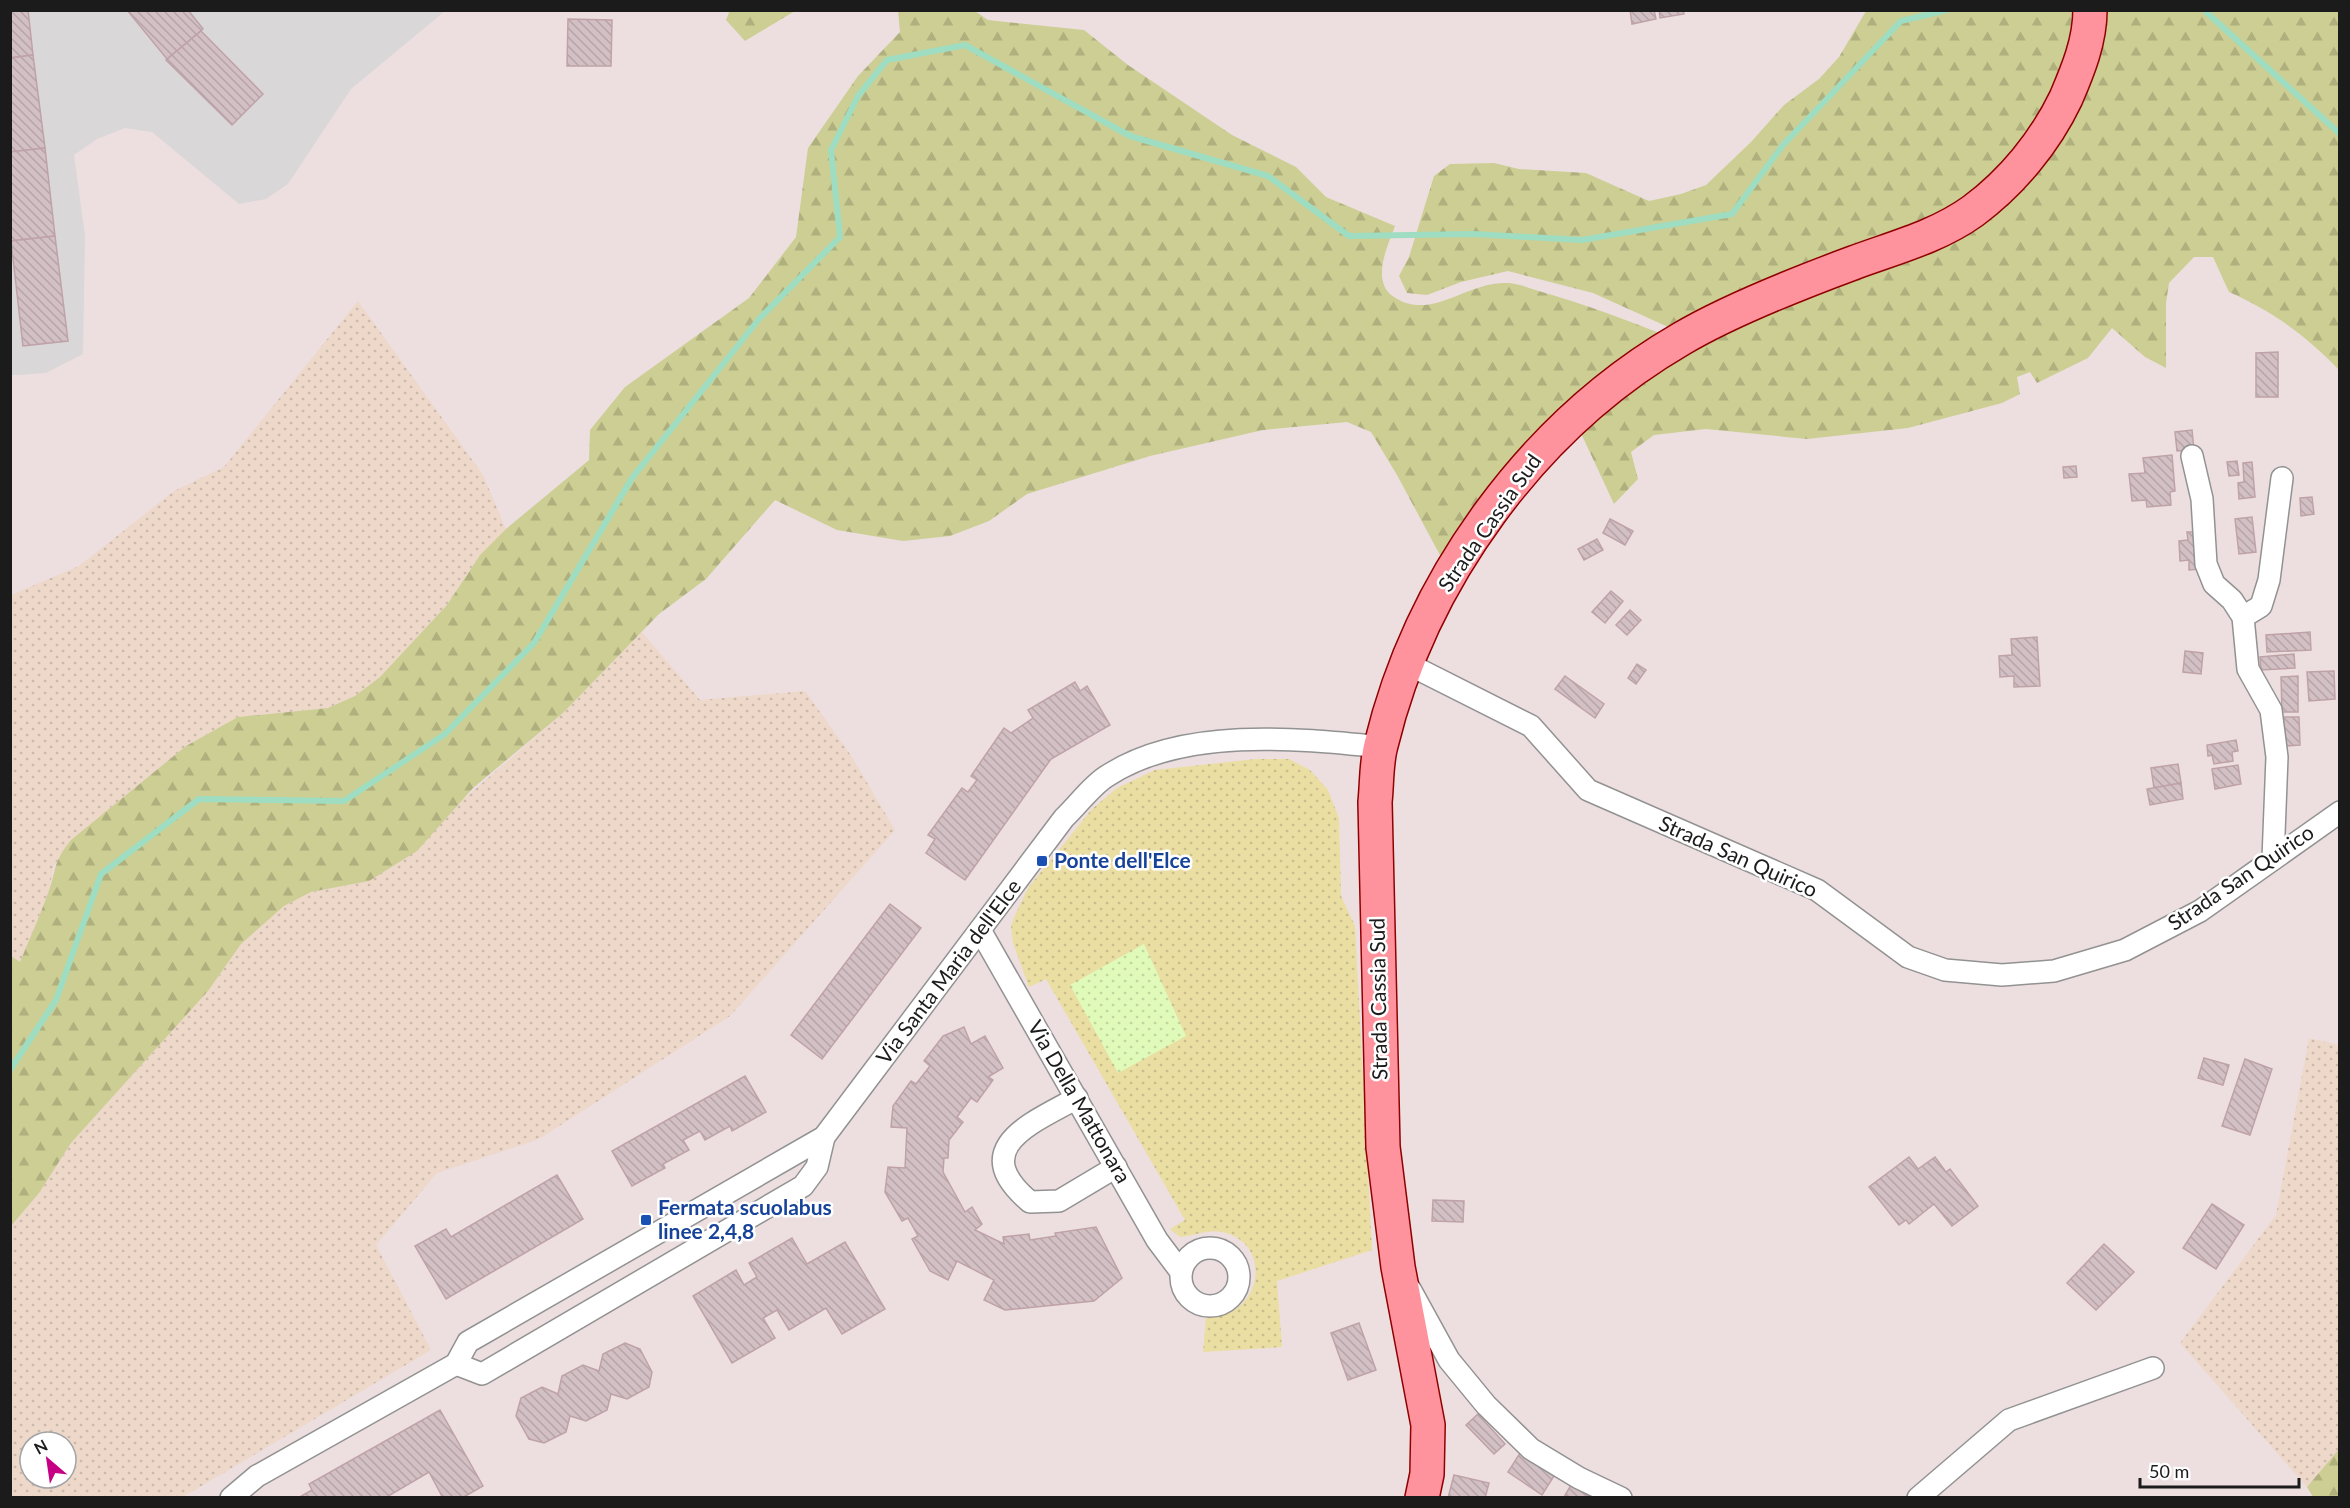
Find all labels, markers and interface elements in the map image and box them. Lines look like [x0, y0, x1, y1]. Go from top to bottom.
street label: Strada Cassia Sud [1432, 449, 1545, 596]
street label: Strada San Quirico [1656, 810, 1822, 902]
street label: Strada San Quirico [2162, 819, 2318, 935]
place label: Ponte dell'Elce [1054, 847, 1191, 872]
marker: Ponte dell'Elce [1035, 854, 1049, 868]
street label: Via Santa Maria dell'Elce [870, 874, 1025, 1068]
street label: Strada Cassia Sud [1364, 918, 1391, 1080]
street label: Via Della Mattonara [1024, 1016, 1137, 1187]
place label: Fermata scuolabus linee 2,4,8 [658, 1194, 832, 1243]
marker: Fermata scuolabus linee 2,4,8 [639, 1213, 653, 1227]
north arrow [18, 1430, 78, 1490]
text: N [30, 1435, 50, 1458]
scale bar [2140, 1451, 2299, 1489]
text: 50 m [2149, 1460, 2189, 1482]

